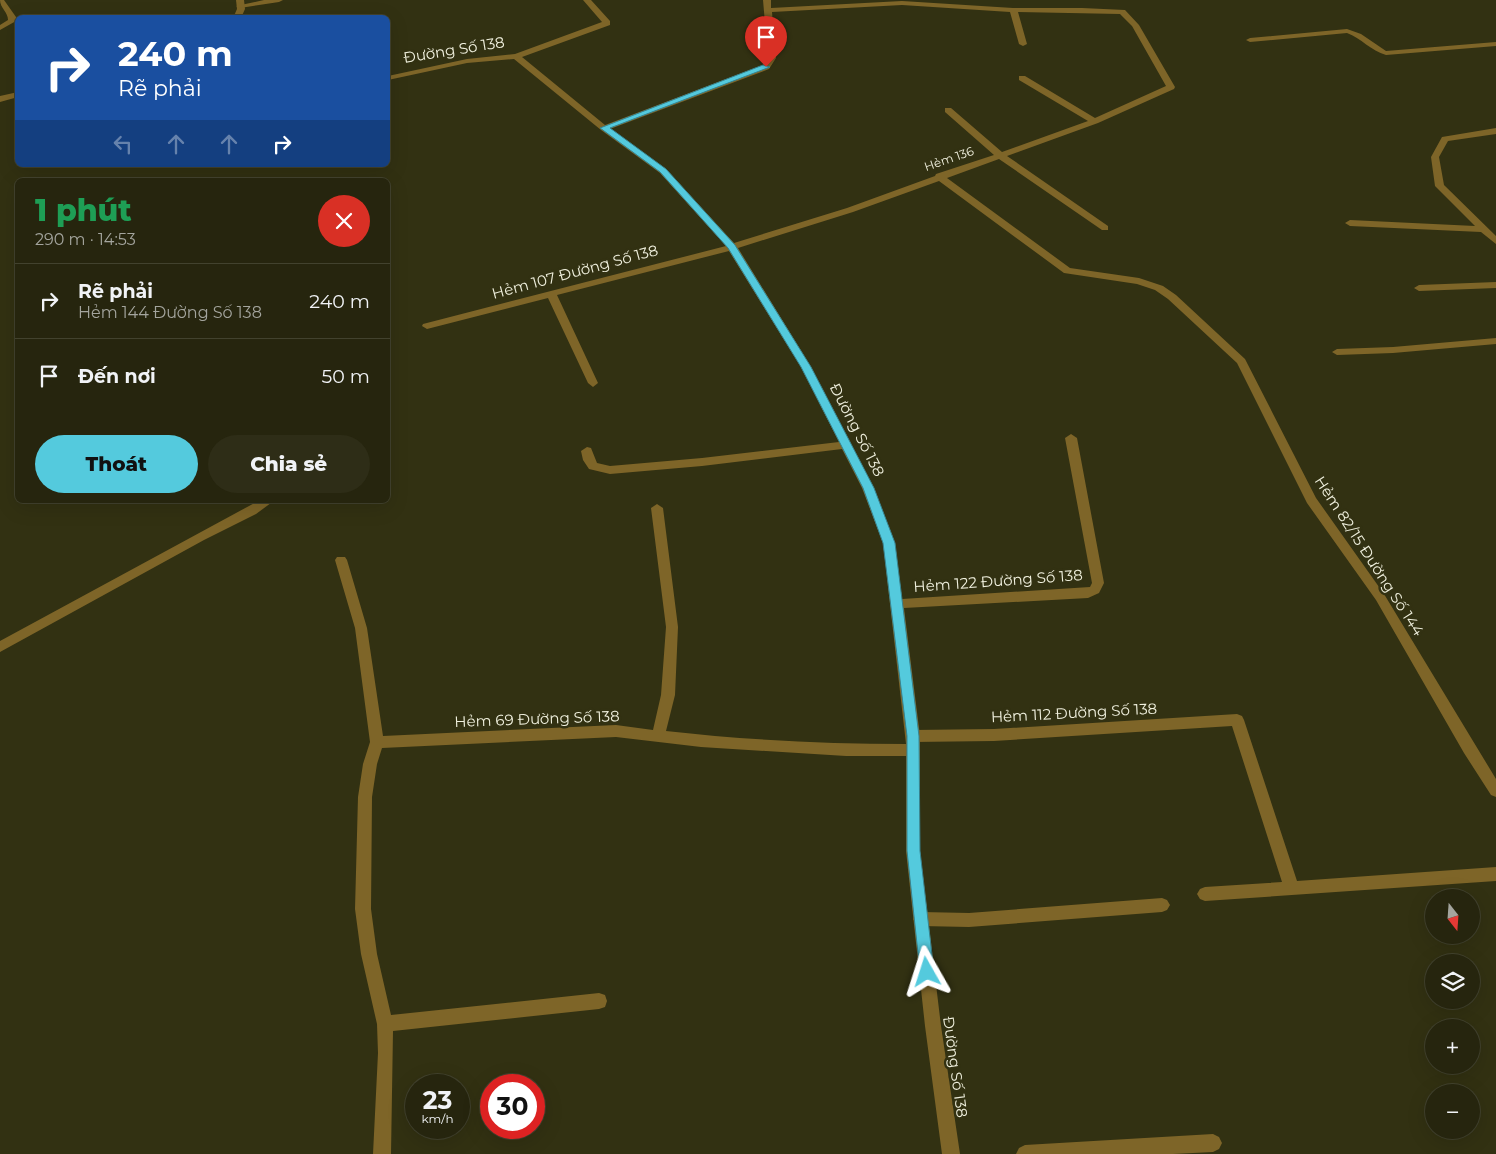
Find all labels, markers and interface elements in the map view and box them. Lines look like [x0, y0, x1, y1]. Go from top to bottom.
pin [745, 16, 787, 67]
icon: arrive [752, 23, 780, 51]
text: 240 m [118, 32, 233, 75]
street label: Đường Số 138 [402, 32, 506, 67]
icon: right [35, 35, 100, 100]
text: Rẽ phải [118, 75, 202, 102]
icon: left [109, 130, 137, 158]
icon: ahead [162, 130, 190, 158]
icon: ahead [215, 130, 243, 158]
icon: right [268, 130, 296, 158]
street label: Hẻm 136 [922, 143, 976, 174]
text: 1 phút [35, 192, 132, 229]
button: close [318, 195, 370, 247]
text: 290 m · 14:53 [35, 230, 136, 249]
street label: Hẻm 107 Đường Số 138 [490, 240, 660, 303]
text: Rẽ phải [78, 280, 153, 303]
icon: right [35, 287, 63, 315]
text: 240 m [309, 290, 370, 313]
text: Hẻm 144 Đường Số 138 [78, 303, 262, 322]
icon: arrive [35, 362, 63, 390]
text: Đến nơi [78, 365, 156, 388]
text: 50 m [322, 365, 370, 388]
street label: Đường Số 138 [826, 380, 889, 480]
button: Thoát [35, 435, 198, 493]
button: Chia sẻ [208, 435, 370, 493]
street label: Hẻm 82/15 Đường Số 144 [1311, 472, 1428, 639]
street label: Hẻm 122 Đường Số 138 [913, 565, 1083, 596]
street label: Hẻm 112 Đường Số 138 [990, 699, 1158, 726]
street label: Hẻm 69 Đường Số 138 [454, 706, 620, 731]
north arrow [1425, 889, 1480, 944]
map controls [1425, 889, 1480, 1139]
position arrow [900, 945, 952, 997]
button: layers [1425, 954, 1480, 1009]
street label: Đường Số 138 [939, 1015, 972, 1119]
button: + [1425, 1019, 1480, 1074]
speed limit sign: 30 [480, 1074, 545, 1139]
button: − [1425, 1084, 1480, 1139]
text: 23 [423, 1085, 452, 1115]
text: km/h [421, 1111, 454, 1126]

